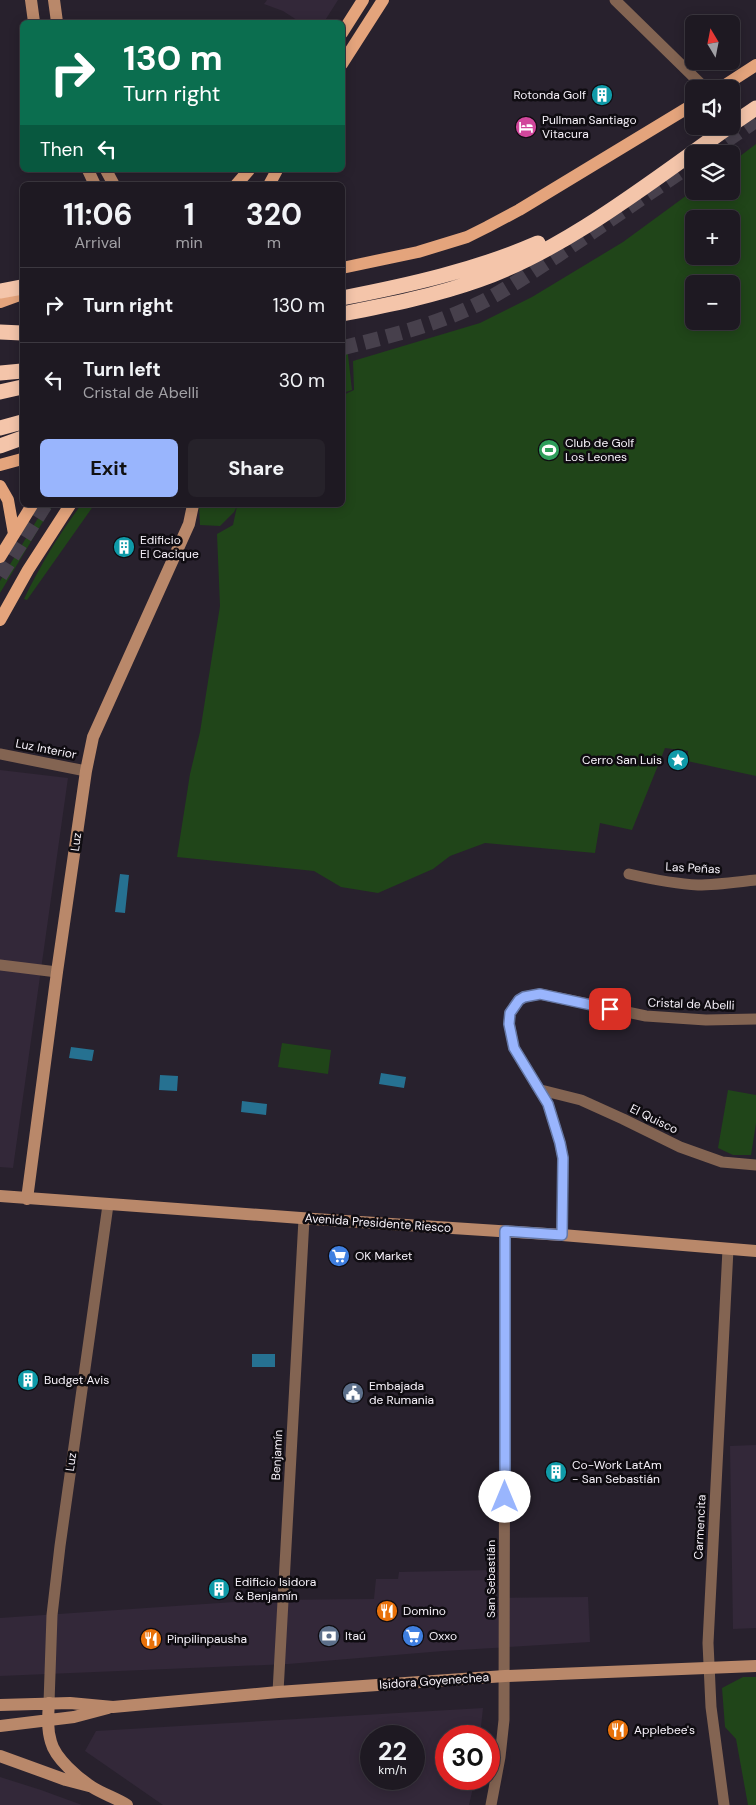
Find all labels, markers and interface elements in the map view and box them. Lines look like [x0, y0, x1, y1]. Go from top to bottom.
north arrow [685, 15, 740, 70]
map controls [685, 15, 740, 330]
text: 130 m [123, 35, 223, 81]
icon: right [40, 40, 105, 105]
text: Turn right [123, 79, 220, 108]
button: sound [685, 80, 740, 135]
building icon: Rotonda Golf [590, 83, 614, 107]
place label: Rotonda Golf [514, 87, 586, 103]
place label: Pullman Santiago Vitacura [542, 112, 637, 142]
hotel icon: Pullman Santiago Vitacura [514, 115, 538, 139]
icon: left [93, 135, 121, 163]
text: Then [40, 137, 83, 162]
button: layers [685, 145, 740, 200]
text: 11:06 [63, 195, 133, 234]
text: 1 [184, 195, 195, 234]
text: 320 [246, 195, 302, 234]
button: + [685, 210, 740, 265]
text: Arrival [74, 232, 121, 253]
text: min [175, 232, 203, 253]
text: m [267, 232, 281, 253]
button: − [685, 275, 740, 330]
icon: right [40, 291, 68, 319]
text: Turn right [83, 293, 173, 318]
text: 130 m [273, 293, 325, 318]
text: Turn left [83, 357, 161, 382]
icon: left [40, 366, 68, 394]
text: 30 m [279, 368, 325, 393]
text: Cristal de Abelli [83, 382, 199, 403]
place label: Club de Golf Los Leones [565, 435, 634, 465]
sports icon: Club de Golf Los Leones [537, 438, 561, 462]
button: Exit [40, 439, 178, 497]
button: Share [188, 439, 325, 497]
place label: Edificio El Cacique [140, 532, 199, 562]
building icon: Edificio El Cacique [112, 535, 136, 559]
street label: Luz Interior [14, 735, 78, 763]
place icon: Cerro San Luis [666, 748, 690, 772]
place label: Cerro San Luis [582, 752, 662, 768]
street label: Luz [67, 832, 85, 852]
street label: Las Peñas [665, 859, 721, 877]
pin [589, 988, 631, 1030]
street label: Cristal de Abelli [647, 994, 735, 1014]
icon: arrive [596, 995, 624, 1023]
street label: El Quisco [627, 1100, 681, 1138]
street label: Avenida Presidente Riesco [304, 1210, 452, 1236]
supermarket icon: OK Market [327, 1244, 351, 1268]
place label: OK Market [355, 1248, 413, 1264]
building icon: Budget Avis [16, 1368, 40, 1392]
place label: Budget Avis [44, 1372, 109, 1388]
place label: Embajada de Rumania [369, 1378, 434, 1408]
public building icon: Embajada de Rumania [341, 1381, 365, 1405]
street label: Benjamín [268, 1429, 286, 1481]
street label: Luz [62, 1452, 80, 1472]
place label: Co-Work LatAm - San Sebastián [572, 1457, 662, 1487]
building icon: Co-Work LatAm - San Sebastián [544, 1460, 568, 1484]
position arrow [478, 1470, 530, 1522]
street label: Carmencita [690, 1494, 710, 1560]
street label: San Sebastián [483, 1540, 499, 1618]
place label: Edificio Isidora & Benjamín [235, 1574, 316, 1604]
building icon: Edificio Isidora & Benjamín [207, 1577, 231, 1601]
restaurant icon: Domino [375, 1599, 399, 1623]
place label: Domino [403, 1603, 446, 1619]
bank icon: Itaú [317, 1624, 341, 1648]
supermarket icon: Oxxo [401, 1624, 425, 1648]
restaurant icon: Pinpilinpausha [139, 1627, 163, 1651]
place label: Itaú [345, 1628, 366, 1644]
place label: Oxxo [429, 1628, 457, 1644]
place label: Pinpilinpausha [167, 1631, 247, 1647]
street label: Isidora Goyenechea [379, 1669, 489, 1693]
restaurant icon: Applebee's [606, 1718, 630, 1742]
place label: Applebee's [634, 1722, 695, 1738]
speed limit sign: 30 [435, 1725, 500, 1790]
text: 22 [378, 1735, 407, 1768]
text: km/h [378, 1762, 407, 1778]

